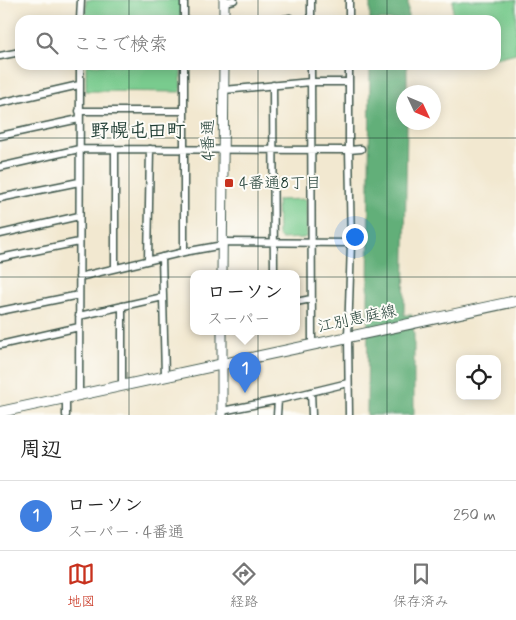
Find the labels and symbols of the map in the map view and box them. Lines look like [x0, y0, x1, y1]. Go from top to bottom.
north arrow [396, 85, 441, 130]
district label: 野幌屯田町 [90, 119, 186, 144]
street label: 4番通 [198, 119, 219, 161]
place label: 4番通8丁目 [239, 173, 321, 194]
marker: 4番通8丁目 [223, 177, 235, 189]
your location [342, 224, 368, 250]
street label: 江別恵庭線 [316, 300, 398, 338]
pin: 1 [229, 352, 261, 393]

